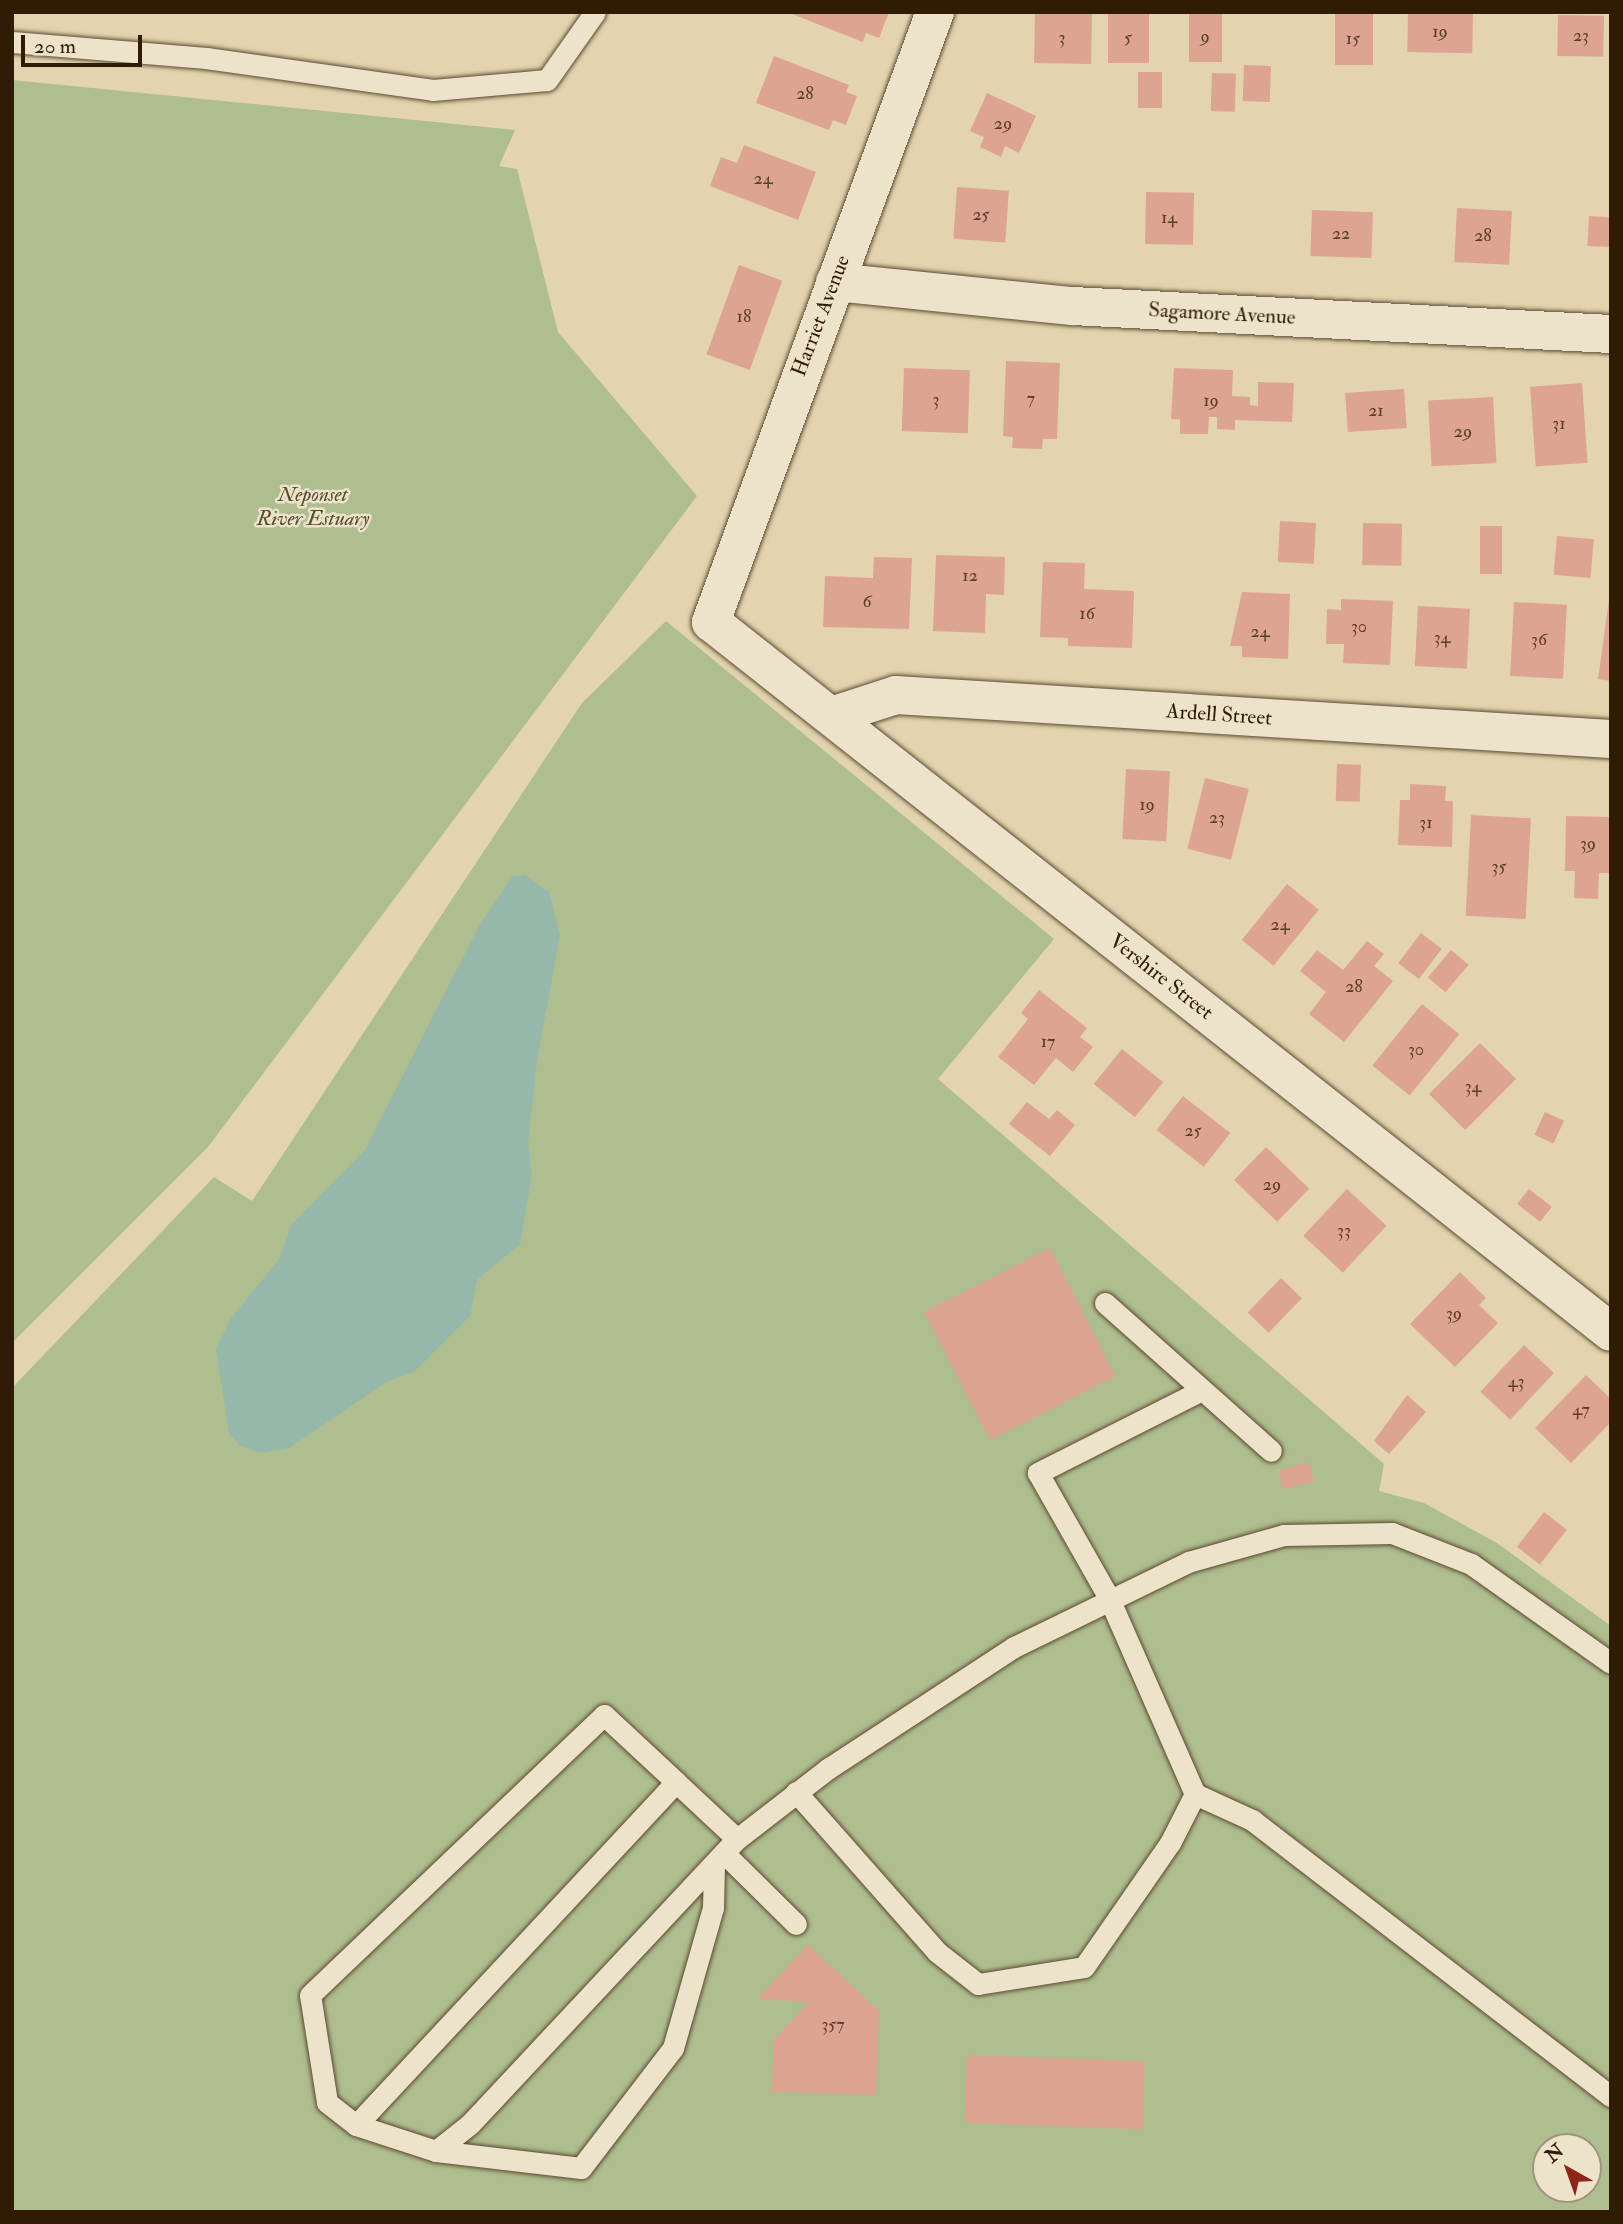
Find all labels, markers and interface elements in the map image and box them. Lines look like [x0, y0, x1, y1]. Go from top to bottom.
scale bar [24, 21, 145, 65]
house number: 19 [1432, 21, 1448, 43]
house number: 23 [1573, 25, 1589, 47]
house number: 9 [1200, 26, 1210, 48]
house number: 3 [1059, 27, 1065, 49]
house number: 5 [1124, 27, 1132, 49]
house number: 15 [1346, 28, 1360, 50]
text: 20 m [34, 33, 76, 60]
house number: 28 [796, 83, 814, 105]
house number: 29 [994, 113, 1012, 135]
house number: 24 [754, 168, 772, 190]
house number: 25 [973, 204, 989, 226]
house number: 14 [1161, 207, 1177, 229]
house number: 22 [1332, 223, 1350, 245]
house number: 28 [1474, 225, 1492, 247]
street label: Harriet Avenue [786, 252, 856, 380]
street label: Sagamore Avenue [1148, 298, 1296, 330]
house number: 18 [737, 306, 751, 328]
house number: 7 [1027, 388, 1035, 410]
house number: 3 [933, 389, 939, 411]
house number: 19 [1203, 390, 1219, 412]
house number: 21 [1368, 400, 1384, 422]
house number: 31 [1552, 413, 1566, 435]
house number: 29 [1454, 421, 1472, 443]
park label: Neponset River Estuary [257, 482, 369, 532]
house number: 12 [962, 565, 978, 587]
house number: 6 [862, 591, 872, 613]
house number: 16 [1079, 603, 1095, 625]
house number: 30 [1351, 616, 1367, 638]
house number: 24 [1251, 621, 1269, 643]
house number: 34 [1434, 627, 1450, 649]
house number: 36 [1531, 629, 1547, 651]
street label: Ardell Street [1165, 699, 1273, 731]
house number: 19 [1139, 794, 1155, 816]
house number: 23 [1209, 807, 1225, 829]
house number: 31 [1419, 812, 1433, 834]
house number: 39 [1580, 833, 1596, 855]
house number: 35 [1492, 856, 1506, 878]
house number: 24 [1271, 914, 1289, 936]
street label: Vershire Street [1104, 929, 1218, 1025]
house number: 28 [1345, 976, 1363, 998]
house number: 17 [1041, 1031, 1055, 1053]
house number: 30 [1408, 1039, 1424, 1061]
house number: 34 [1465, 1076, 1481, 1098]
house number: 25 [1185, 1120, 1201, 1142]
house number: 29 [1263, 1174, 1281, 1196]
house number: 33 [1337, 1220, 1351, 1242]
house number: 39 [1446, 1303, 1462, 1325]
house number: 43 [1508, 1371, 1524, 1393]
house number: 47 [1572, 1399, 1590, 1421]
house number: 357 [821, 2014, 845, 2036]
north arrow [1532, 2133, 1602, 2203]
text: N [1541, 2139, 1569, 2168]

